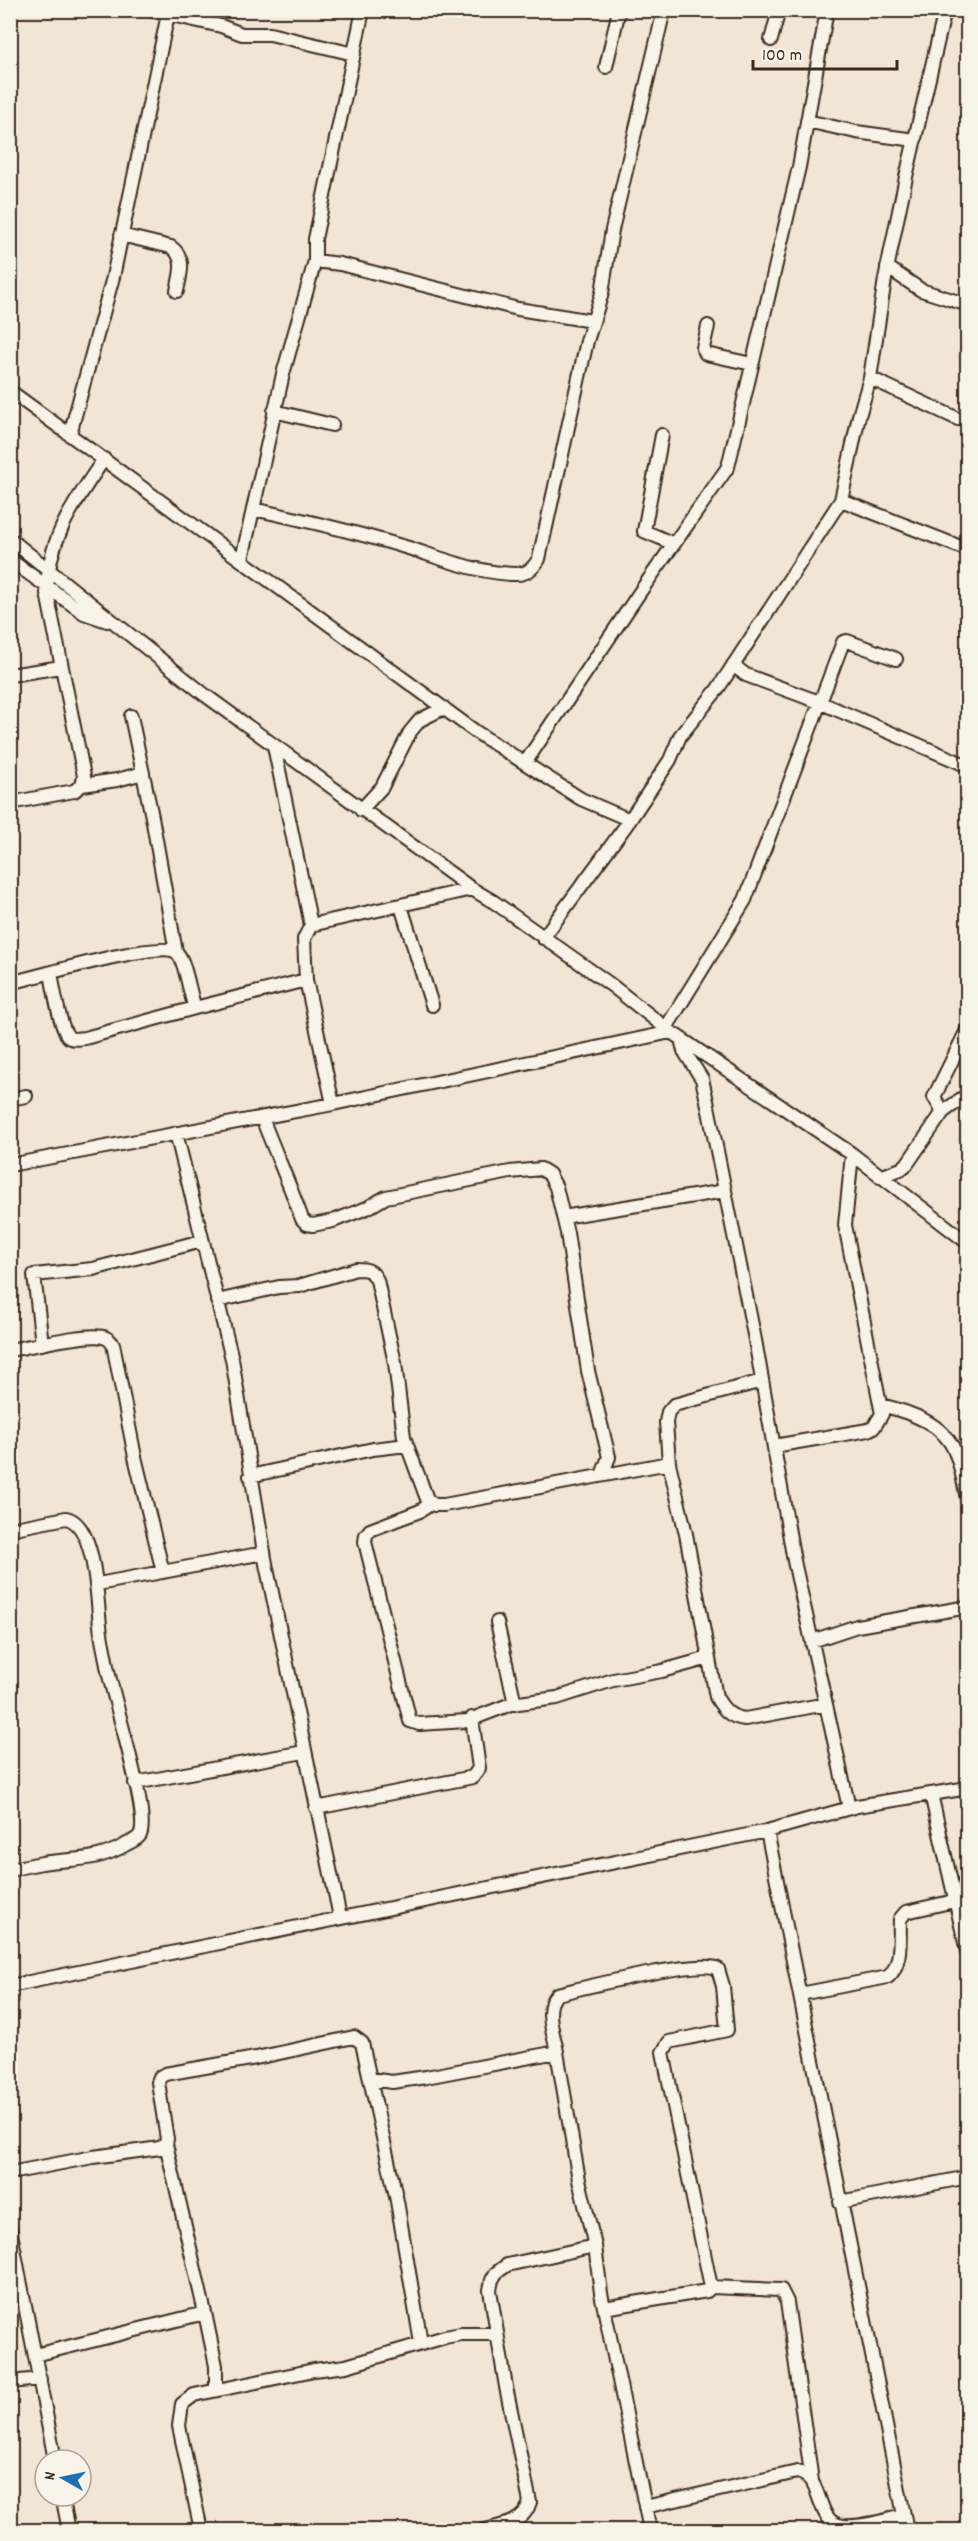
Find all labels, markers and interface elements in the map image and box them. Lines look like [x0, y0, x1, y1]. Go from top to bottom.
scale bar [753, 33, 897, 71]
text: 100 m [762, 44, 802, 69]
north arrow [33, 2448, 93, 2508]
text: N [39, 2470, 63, 2482]

